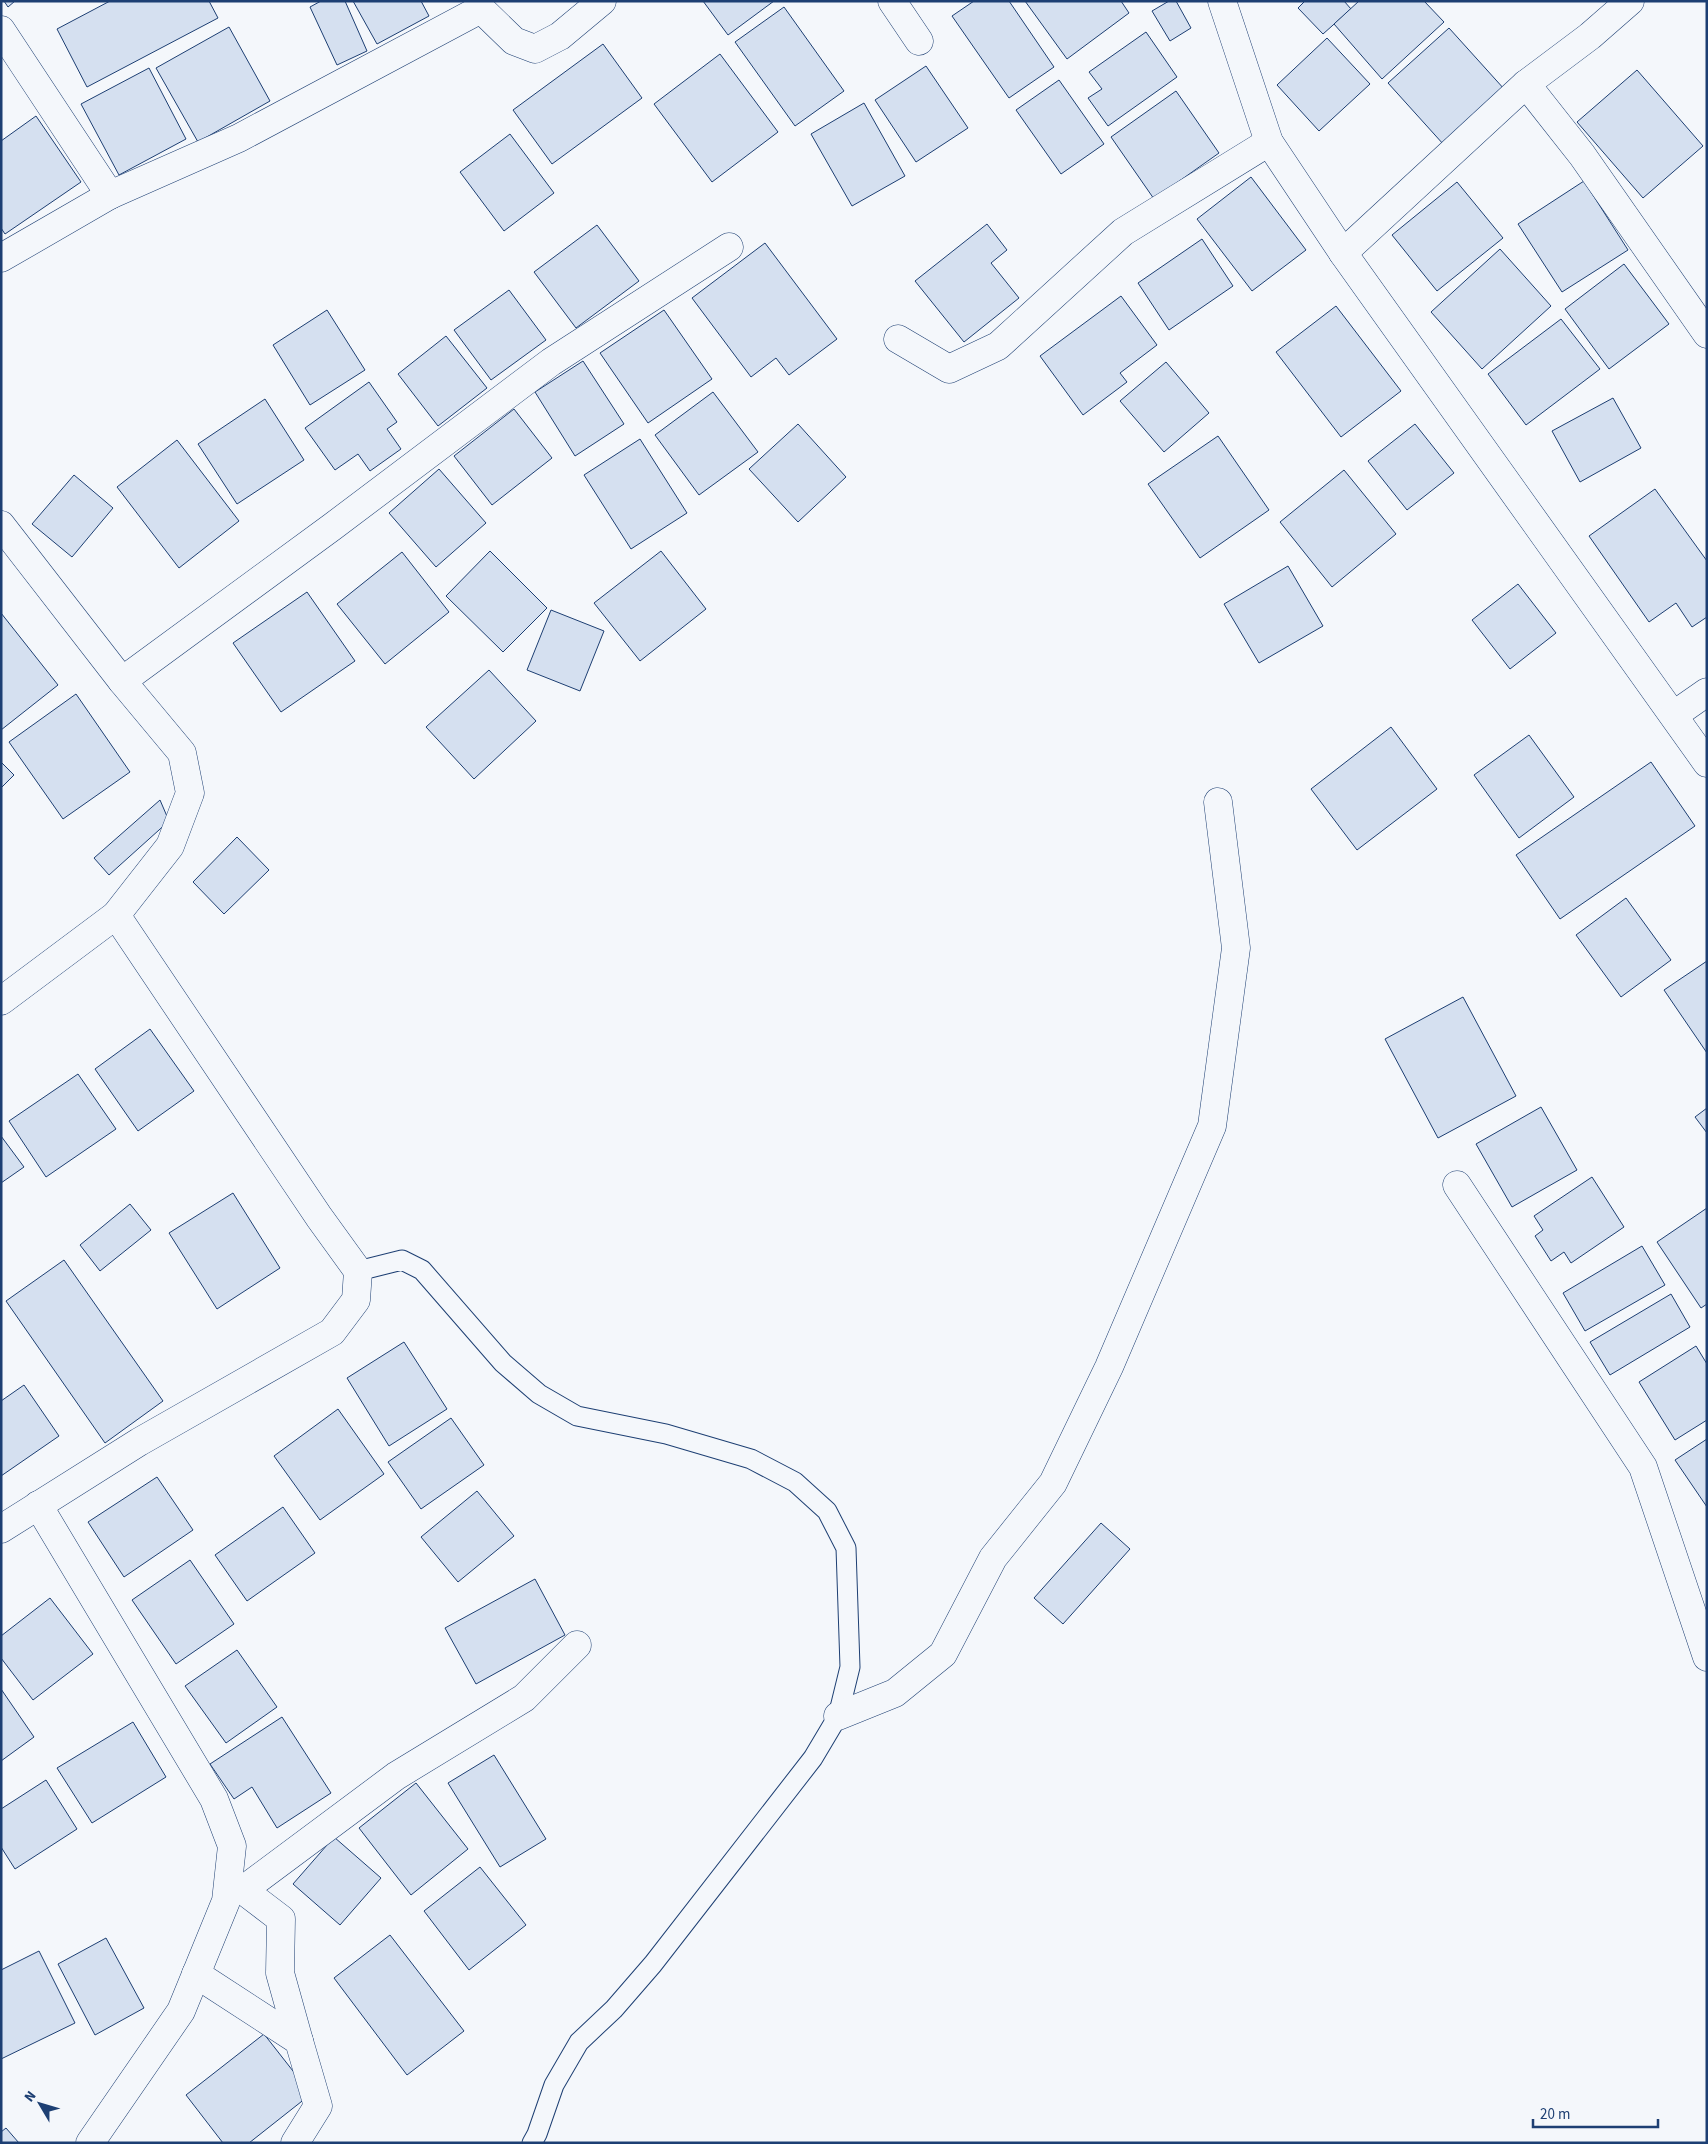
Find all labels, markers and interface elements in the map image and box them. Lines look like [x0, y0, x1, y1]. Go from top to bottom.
north arrow [15, 2079, 65, 2129]
text: N [20, 2087, 41, 2106]
scale bar [1533, 2096, 1658, 2128]
text: 20 m [1540, 2104, 1570, 2125]

